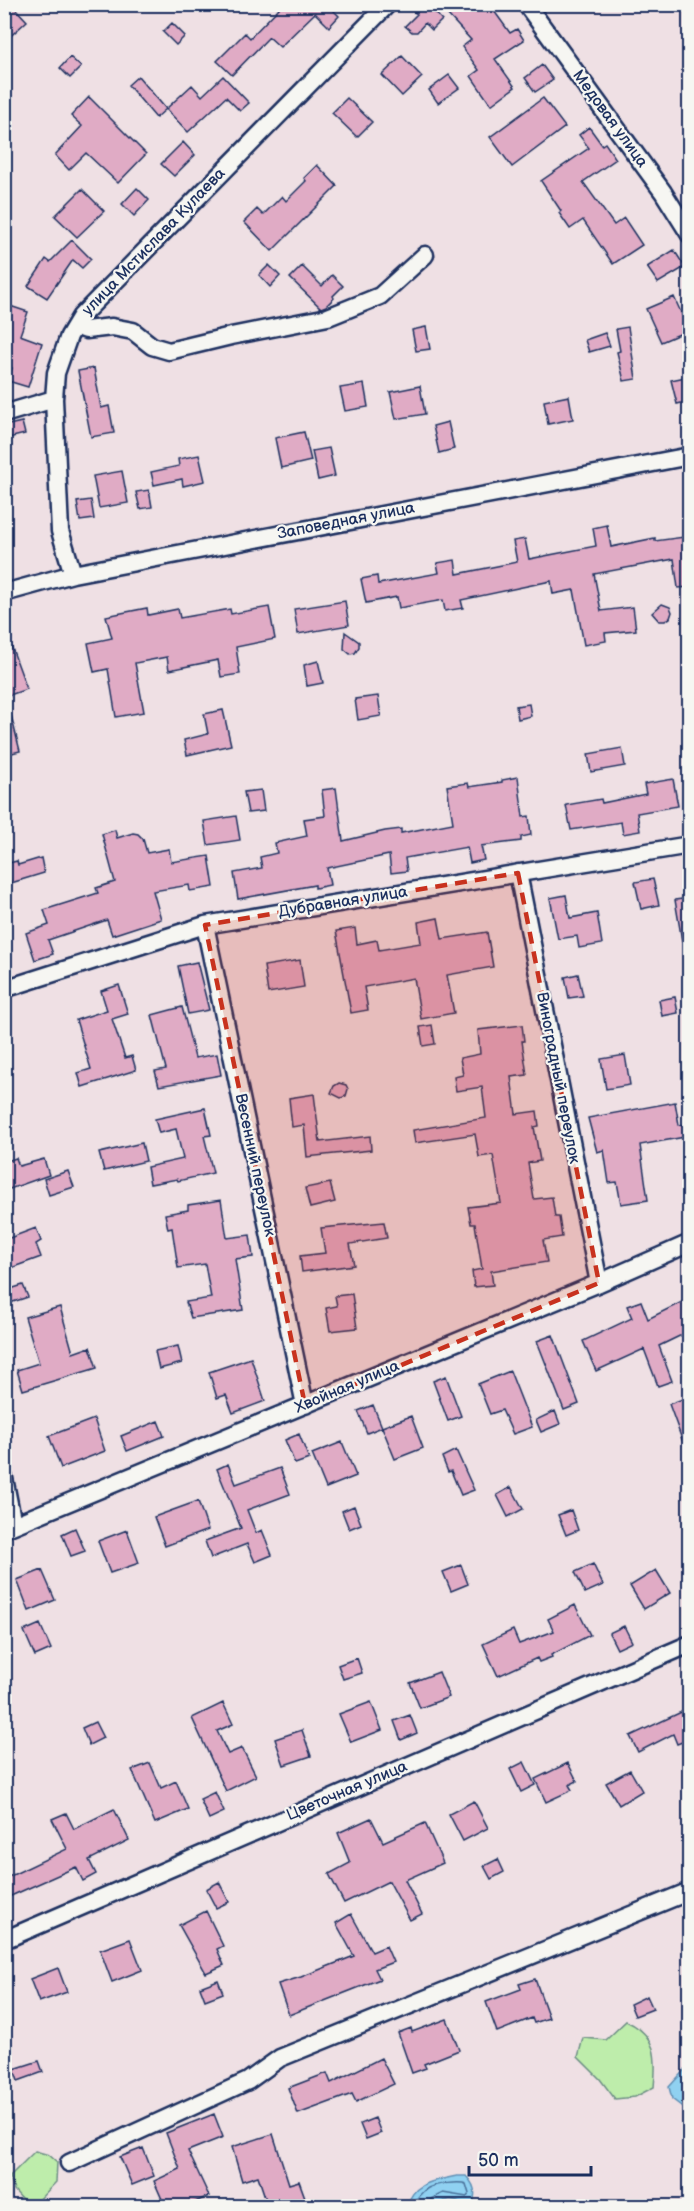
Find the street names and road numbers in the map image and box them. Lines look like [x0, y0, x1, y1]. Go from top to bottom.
street label: Медовая улица [568, 67, 652, 172]
street label: улица Мстислава Кулаева [78, 164, 230, 320]
street label: Заповедная улица [276, 498, 417, 544]
street label: Дубравная улица [277, 882, 409, 922]
street label: Виноградный переулок [532, 991, 584, 1166]
street label: Весенний переулок [231, 1092, 280, 1239]
street label: Хвойная улица [292, 1356, 403, 1418]
street label: Цветочная улица [284, 1757, 411, 1825]

